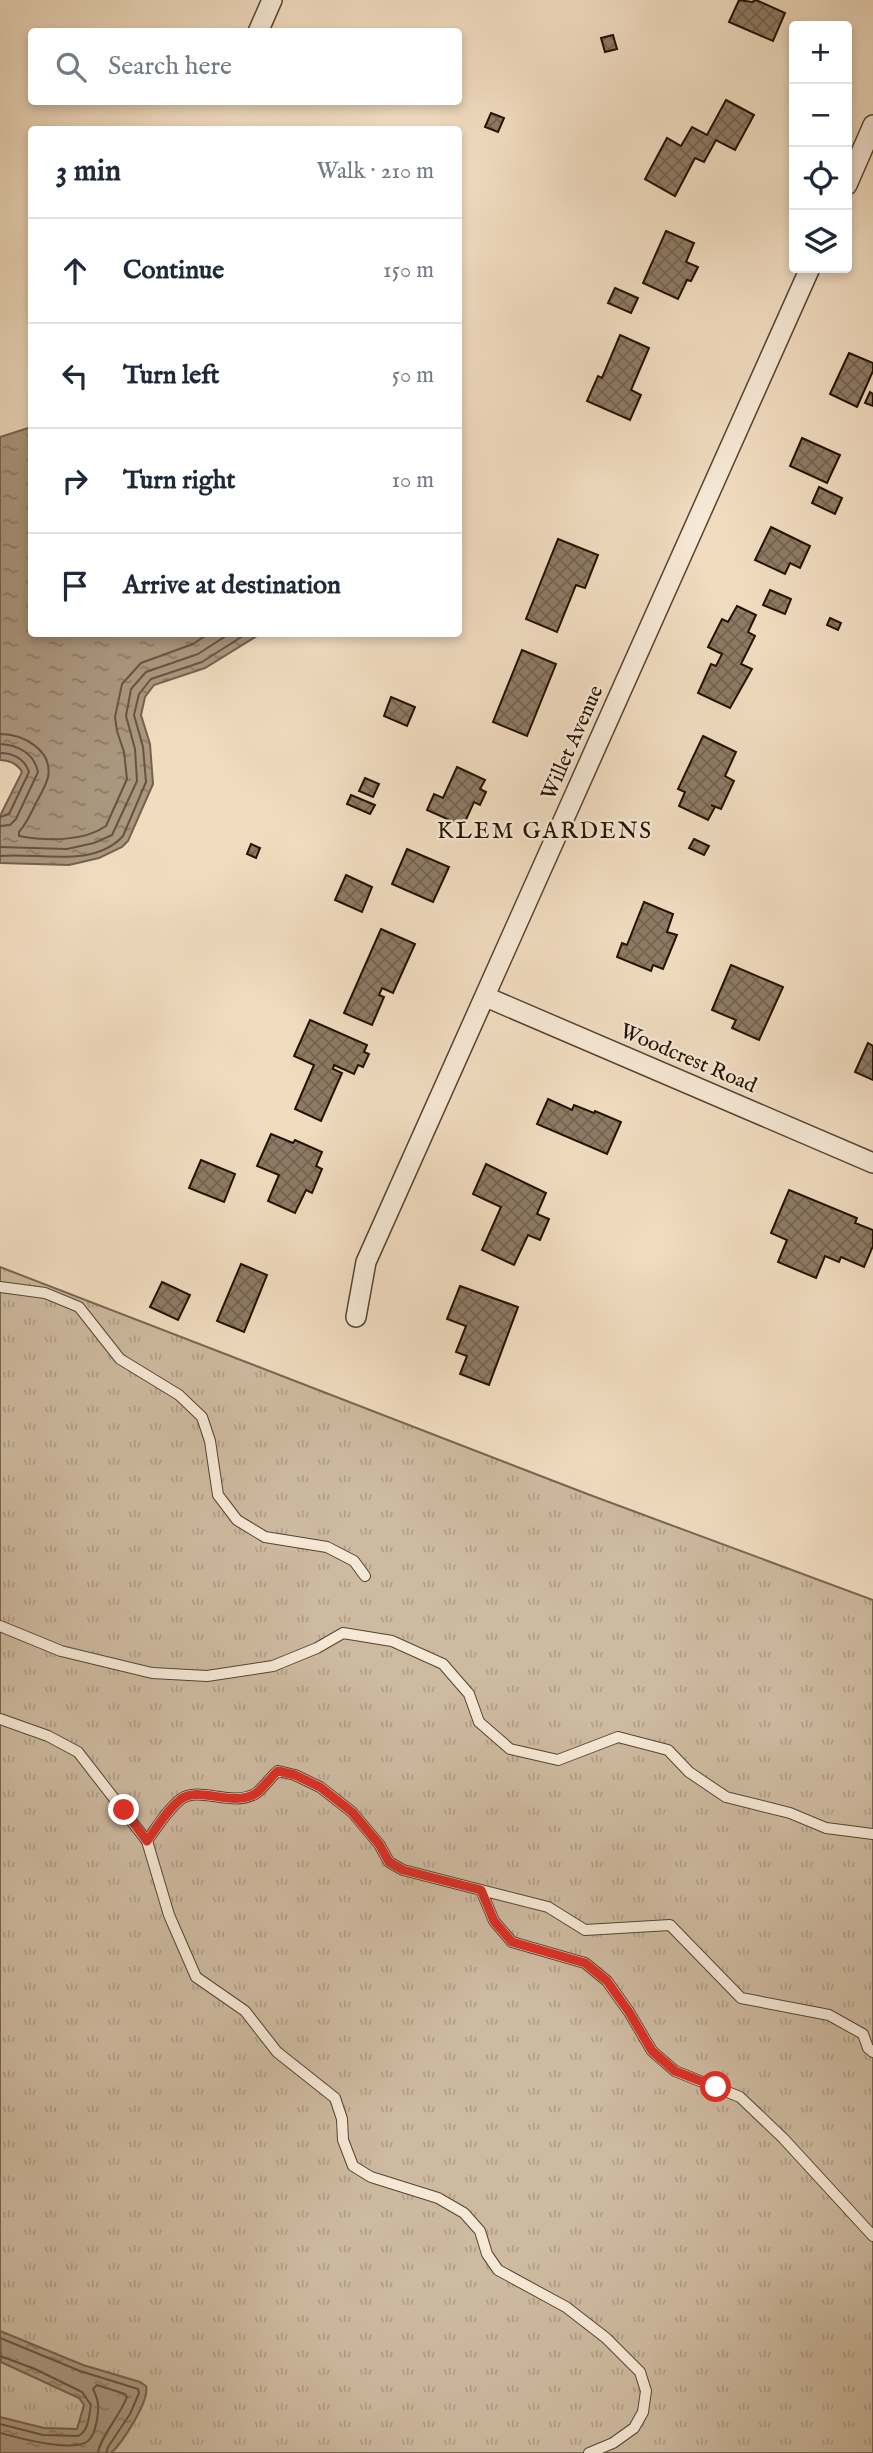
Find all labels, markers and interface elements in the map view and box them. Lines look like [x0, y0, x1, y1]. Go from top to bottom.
map controls [789, 21, 852, 273]
button: + [789, 21, 852, 84]
search box [28, 28, 462, 105]
icon: search [52, 48, 90, 86]
text: Search here [108, 50, 232, 83]
button: − [789, 84, 852, 147]
button: locate [789, 147, 852, 210]
text: 3 min [56, 153, 121, 191]
text: Walk · 210 m [317, 157, 434, 186]
button: layers [789, 210, 852, 273]
icon: ahead [56, 252, 94, 290]
text: Continue [123, 254, 224, 287]
text: 150 m [383, 256, 434, 285]
icon: left [56, 357, 94, 395]
text: Turn left [123, 359, 220, 392]
text: 50 m [392, 361, 434, 390]
icon: right [56, 462, 94, 500]
text: Turn right [123, 464, 236, 497]
text: 10 m [391, 466, 434, 495]
icon: arrive [56, 567, 94, 605]
text: Arrive at destination [123, 569, 341, 602]
street label: Willet Avenue [536, 681, 610, 805]
district label: KLEM GARDENS [437, 817, 653, 846]
street label: Woodcrest Road [616, 1018, 761, 1100]
route end [108, 1794, 139, 1825]
route start [700, 2071, 731, 2102]

